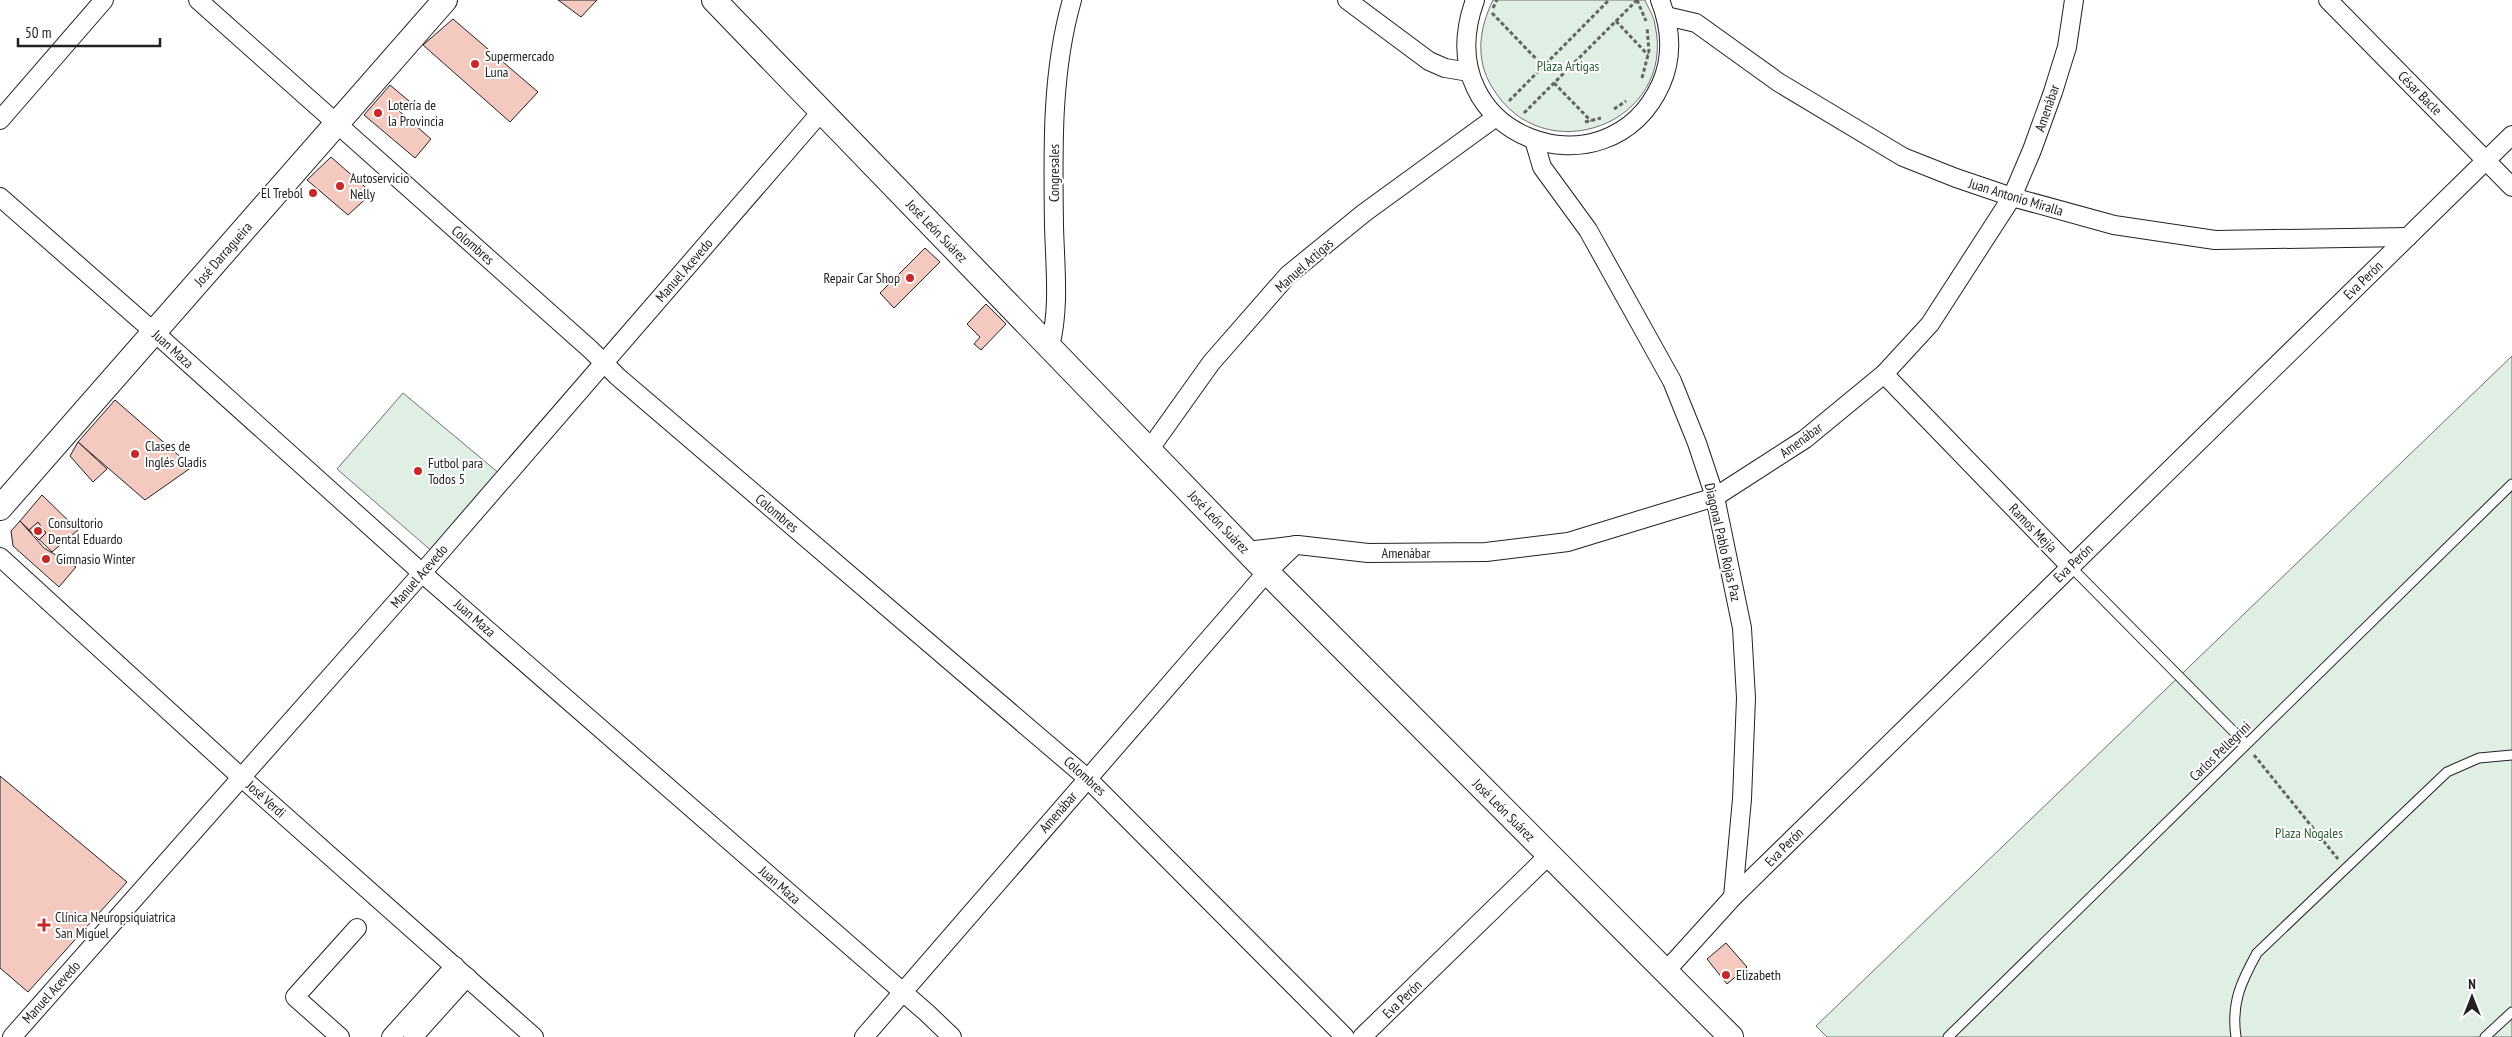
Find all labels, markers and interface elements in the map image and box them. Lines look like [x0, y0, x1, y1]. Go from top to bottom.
scale bar [18, 15, 160, 47]
text: 50 m [25, 23, 51, 42]
place label: Supermercado Luna [485, 47, 554, 81]
park label: Plaza Artigas [1537, 57, 1600, 75]
marker: Supermercado Luna [469, 58, 481, 70]
street label: César Bacle [2394, 67, 2446, 119]
street label: Amenábar [2031, 82, 2064, 134]
place label: Lotería de la Provincia [388, 96, 444, 130]
marker: Lotería de la Provincia [372, 107, 384, 119]
street label: Congresales [1045, 144, 1063, 202]
place label: Autoservicio Nelly [350, 169, 409, 203]
street label: Juan Antonio Miralla [1966, 174, 2066, 220]
marker: Autoservicio Nelly [334, 180, 346, 192]
place label: El Trebol [261, 184, 304, 202]
marker: El Trebol [307, 187, 319, 199]
street label: José León Suárez [902, 195, 972, 266]
street label: José Darragueira [189, 218, 256, 291]
street label: Colombres [448, 222, 498, 269]
street label: Manuel Acevedo [651, 234, 717, 306]
street label: Manuel Artigas [1271, 234, 1337, 296]
street label: Eva Perón [2340, 257, 2386, 303]
place label: Repair Car Shop [824, 269, 900, 287]
marker: Repair Car Shop [904, 272, 916, 284]
street label: Juan Maza [148, 325, 197, 372]
street label: Amenábar [1776, 418, 1826, 462]
place label: Clases de Inglés Gladis [145, 437, 207, 471]
marker: Clases de Inglés Gladis [129, 448, 141, 460]
place label: Futbol para Todos 5 [428, 454, 483, 488]
marker: Futbol para Todos 5 [412, 465, 424, 477]
street label: Diagonal Pablo Rojas Paz [1701, 481, 1745, 603]
street label: José León Suárez [1184, 486, 1254, 557]
street label: Colombres [752, 490, 802, 536]
street label: Ramos Mejía [2005, 500, 2061, 556]
place label: Consultorio Dental Eduardo [48, 514, 123, 548]
marker: Consultorio Dental Eduardo [32, 525, 44, 537]
street label: Manuel Acevedo [386, 540, 452, 612]
street label: Eva Perón [2050, 540, 2096, 586]
street label: Amenábar [1382, 544, 1431, 562]
place label: Gimnasio Winter [56, 550, 135, 568]
marker: Gimnasio Winter [40, 553, 52, 565]
street label: Juan Maza [450, 594, 500, 641]
street label: Carlos Pellegrini [2185, 717, 2255, 785]
street label: Colombres [1060, 752, 1110, 800]
street label: José León Suárez [1468, 774, 1539, 845]
street label: José Verdi [242, 776, 290, 821]
street label: Amenábar [1035, 788, 1081, 836]
street label: Eva Perón [1761, 824, 1807, 870]
park label: Plaza Nogales [2275, 824, 2343, 842]
street label: Juan Maza [755, 861, 805, 908]
place label: Clínica Neuropsiquiatrica San Miguel [55, 908, 176, 942]
marker: Clínica Neuropsiquiatrica San Miguel [37, 918, 51, 932]
street label: Manuel Acevedo [18, 957, 84, 1027]
place label: Elizabeth [1736, 966, 1781, 984]
marker: Elizabeth [1720, 969, 1732, 981]
north arrow [2447, 972, 2497, 1022]
text: N [2468, 975, 2476, 993]
street label: Eva Perón [1379, 976, 1425, 1022]

